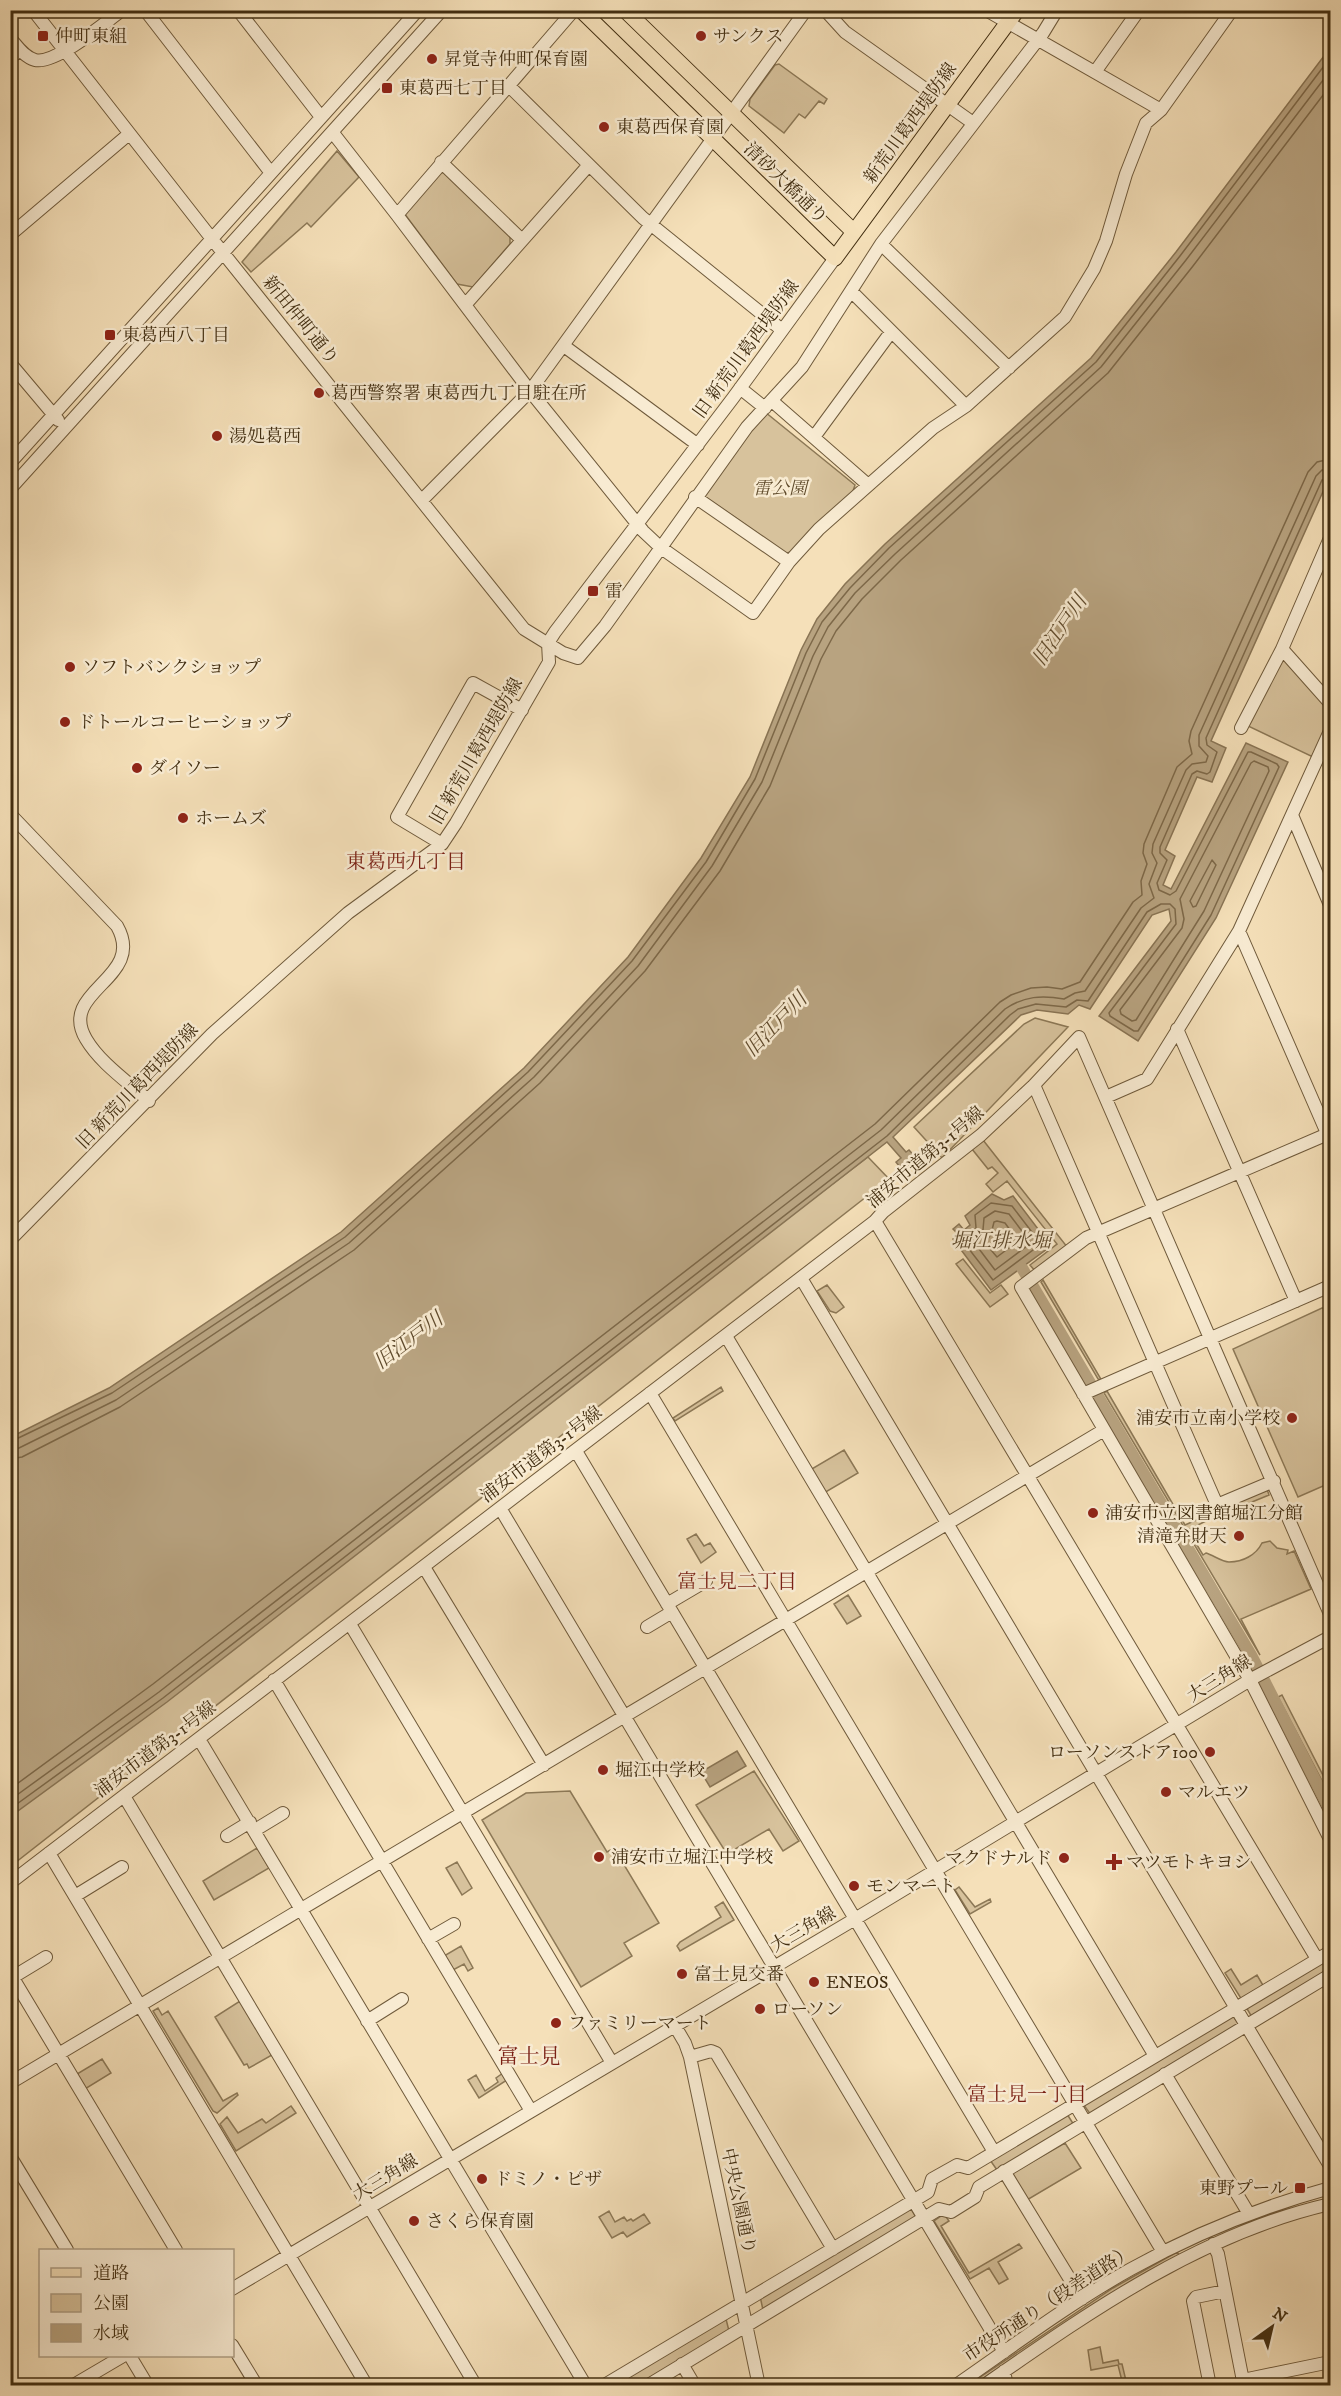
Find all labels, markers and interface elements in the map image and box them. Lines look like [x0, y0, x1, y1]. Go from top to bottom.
place label: 仲町東組 [55, 26, 127, 48]
place label: サンクス [713, 26, 784, 48]
marker: 仲町東組 [36, 29, 50, 43]
marker: サンクス [694, 29, 708, 43]
place label: 昇覚寺仲町保育園 [444, 49, 588, 71]
marker: 昇覚寺仲町保育園 [425, 52, 439, 66]
street label: 新荒川葛西堤防線 [860, 59, 962, 188]
place label: 東葛西七丁目 [399, 78, 507, 100]
marker: 東葛西七丁目 [380, 81, 394, 95]
place label: 東葛西保育園 [616, 117, 724, 139]
marker: 東葛西保育園 [597, 120, 611, 134]
street label: 清砂大橋通り [739, 138, 832, 229]
street label: 新田仲町通り [258, 272, 343, 370]
street label: 旧 新荒川葛西堤防線 [689, 276, 804, 423]
place label: 東葛西八丁目 [122, 325, 230, 347]
marker: 東葛西八丁目 [103, 328, 117, 342]
place label: 葛西警察署 東葛西九丁目駐在所 [331, 383, 587, 405]
marker: 葛西警察署 東葛西九丁目駐在所 [312, 386, 326, 400]
place label: 湯処葛西 [229, 426, 301, 448]
marker: 湯処葛西 [210, 429, 224, 443]
park label: 雷公園 [753, 478, 810, 500]
place label: 雷 [605, 581, 623, 603]
marker: 雷 [586, 584, 600, 598]
water label: 旧江戸川 [1028, 589, 1094, 671]
place label: ソフトバンクショップ [82, 657, 261, 679]
marker: ソフトバンクショップ [63, 660, 77, 674]
street label: 旧 新荒川葛西堤防線 [426, 674, 528, 829]
place label: ドトールコーヒーショップ [77, 712, 291, 734]
marker: ドトールコーヒーショップ [58, 715, 72, 729]
place label: ダイソー [149, 758, 221, 780]
marker: ダイソー [130, 761, 144, 775]
place label: ホームズ [195, 808, 267, 830]
marker: ホームズ [176, 811, 190, 825]
district label: 東葛西九丁目 [346, 850, 466, 875]
water label: 旧江戸川 [739, 986, 814, 1062]
street label: 旧 新荒川葛西堤防線 [72, 1019, 203, 1154]
street label: 浦安市道第3-1号線 [862, 1102, 989, 1213]
water label: 堀江排水堀 [951, 1229, 1054, 1254]
water label: 旧江戸川 [369, 1306, 450, 1375]
street label: 浦安市道第3-1号線 [476, 1402, 607, 1508]
place label: 浦安市立南小学校 [1136, 1408, 1280, 1430]
marker: 浦安市立南小学校 [1285, 1411, 1299, 1425]
place label: 浦安市立図書館堀江分館 [1105, 1503, 1303, 1525]
marker: 浦安市立図書館堀江分館 [1086, 1506, 1100, 1520]
place label: 清滝弁財天 [1137, 1526, 1227, 1548]
marker: 清滝弁財天 [1232, 1529, 1246, 1543]
district label: 富士見二丁目 [677, 1570, 797, 1595]
street label: 大三角線 [1183, 1650, 1256, 1707]
street label: 浦安市道第3-1号線 [90, 1697, 221, 1803]
place label: ローソンストア100 [1048, 1742, 1198, 1764]
marker: ローソンストア100 [1203, 1745, 1217, 1759]
place label: 堀江中学校 [615, 1760, 705, 1782]
marker: 堀江中学校 [596, 1763, 610, 1777]
place label: マルエツ [1178, 1782, 1250, 1804]
marker: マルエツ [1159, 1785, 1173, 1799]
place label: 浦安市立堀江中学校 [611, 1847, 773, 1869]
place label: マクドナルド [945, 1848, 1052, 1870]
marker: 浦安市立堀江中学校 [592, 1850, 606, 1864]
marker: マクドナルド [1057, 1851, 1071, 1865]
place label: マツモトキヨシ [1126, 1852, 1251, 1874]
marker: マツモトキヨシ [1107, 1855, 1121, 1869]
place label: モンマート [866, 1876, 956, 1898]
marker: モンマート [847, 1879, 861, 1893]
street label: 大三角線 [767, 1902, 840, 1957]
place label: 富士見交番 [694, 1964, 784, 1986]
marker: 富士見交番 [675, 1967, 689, 1981]
place label: ENEOS [826, 1972, 888, 1994]
marker: ENEOS [807, 1975, 821, 1989]
place label: ローソン [772, 1999, 843, 2021]
marker: ローソン [753, 2002, 767, 2016]
place label: ファミリーマート [568, 2013, 712, 2035]
marker: ファミリーマート [549, 2016, 563, 2030]
district label: 富士見 [498, 2044, 561, 2070]
district label: 富士見一丁目 [967, 2083, 1087, 2108]
street label: 中央公園通り [716, 2146, 760, 2256]
street label: 大三角線 [349, 2150, 422, 2206]
place label: ドミノ・ピザ [494, 2169, 602, 2191]
marker: ドミノ・ピザ [475, 2172, 489, 2186]
place label: 東野プール [1199, 2178, 1288, 2200]
marker: 東野プール [1293, 2181, 1307, 2195]
place label: さくら保育園 [426, 2211, 534, 2233]
marker: さくら保育園 [407, 2214, 421, 2228]
street label: 市役所通り（段差道路） [960, 2241, 1138, 2367]
legend [39, 2249, 234, 2357]
text: 道路 [93, 2263, 129, 2285]
text: 公園 [93, 2293, 129, 2315]
north arrow [1242, 2297, 1302, 2357]
text: N [1269, 2303, 1291, 2327]
text: 水域 [93, 2323, 129, 2345]

